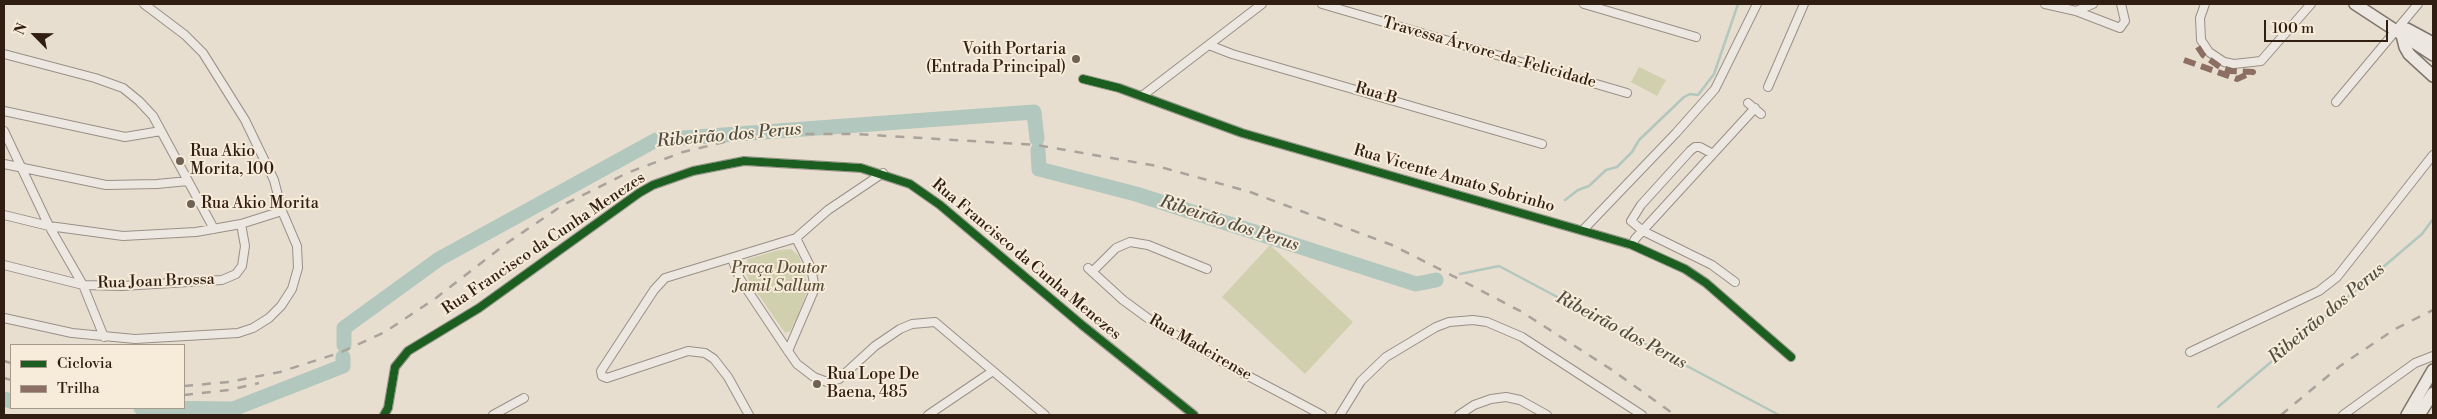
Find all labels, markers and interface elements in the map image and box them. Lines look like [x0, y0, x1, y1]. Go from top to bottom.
north arrow [10, 10, 60, 60]
scale bar [2267, 10, 2391, 42]
street label: Travessa Árvore-da-Felicidade [1380, 13, 1598, 93]
text: 100 m [2272, 19, 2314, 38]
text: N [11, 21, 32, 38]
place label: Voith Portaria (Entrada Principal) [926, 40, 1066, 78]
marker: Voith Portaria (Entrada Principal) [1070, 53, 1082, 65]
street label: Rua B [1353, 79, 1399, 109]
water label: Ribeirão dos Perus [656, 119, 802, 153]
street label: Rua Vicente Amato Sobrinho [1351, 141, 1557, 217]
place label: Rua Akio Morita, 100 [190, 142, 274, 180]
marker: Rua Akio Morita, 100 [174, 155, 186, 167]
street label: Rua Francisco da Cunha Menezes [439, 169, 649, 319]
street label: Rua Francisco da Cunha Menezes [928, 175, 1124, 345]
water label: Ribeirão dos Perus [1157, 191, 1301, 257]
place label: Rua Akio Morita [201, 194, 319, 214]
marker: Rua Akio Morita [185, 198, 197, 210]
park label: Praça Doutor Jamil Sallum [731, 259, 827, 297]
water label: Ribeirão dos Perus [2264, 259, 2390, 369]
street label: Rua Joan Brossa [97, 270, 215, 294]
water label: Ribeirão dos Perus [1552, 287, 1690, 375]
street label: Rua Madeirense [1145, 311, 1255, 385]
legend [10, 344, 185, 409]
text: Ciclovia [57, 354, 112, 373]
place label: Rua Lope De Baena, 485 [827, 365, 919, 403]
marker: Rua Lope De Baena, 485 [811, 378, 823, 390]
text: Trilha [57, 379, 100, 398]

